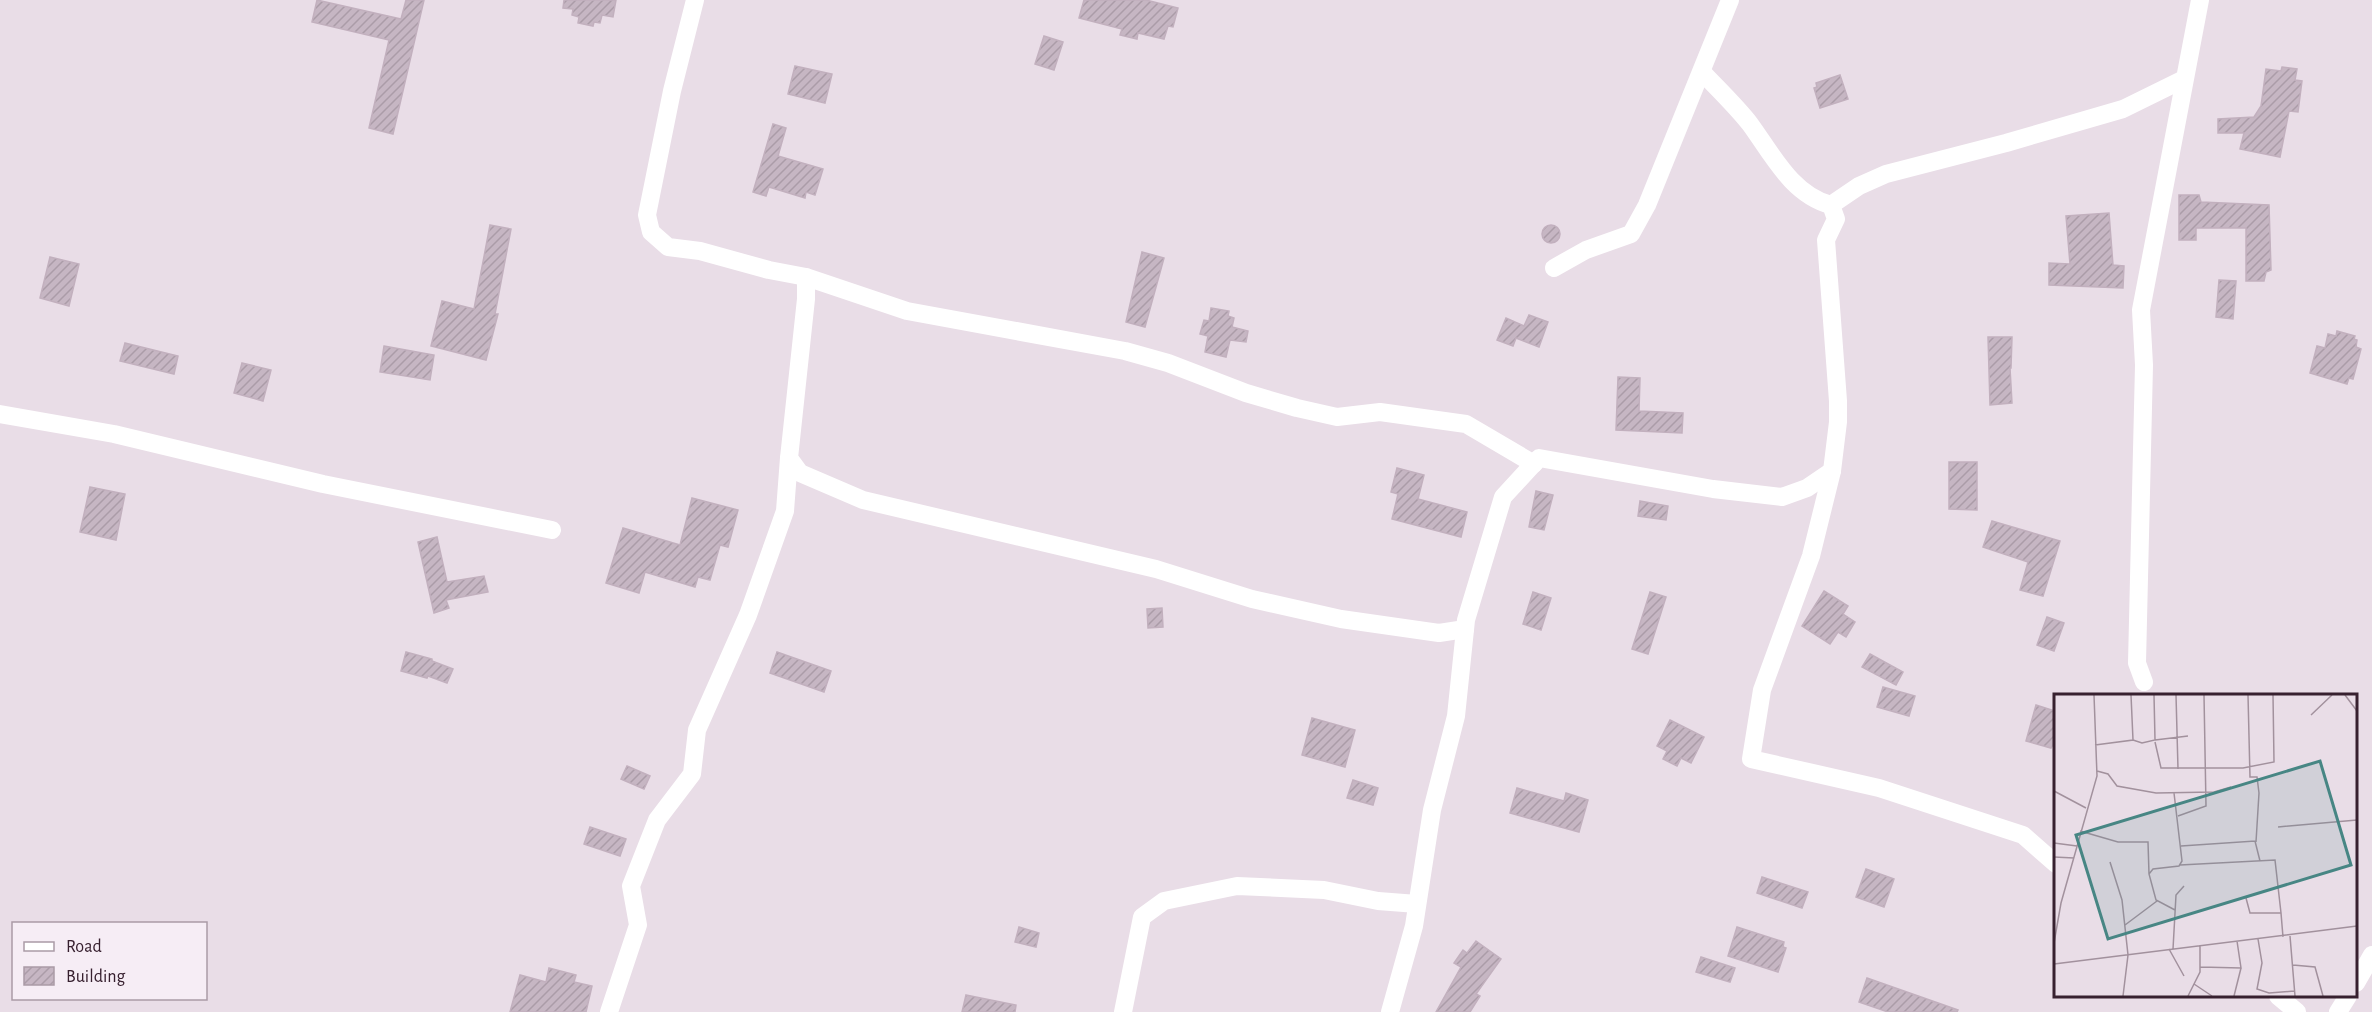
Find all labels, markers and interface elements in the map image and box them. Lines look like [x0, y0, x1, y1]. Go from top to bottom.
inset map [2054, 694, 2357, 997]
legend [12, 922, 207, 1000]
text: Road [66, 938, 102, 956]
text: Building [66, 968, 126, 986]

